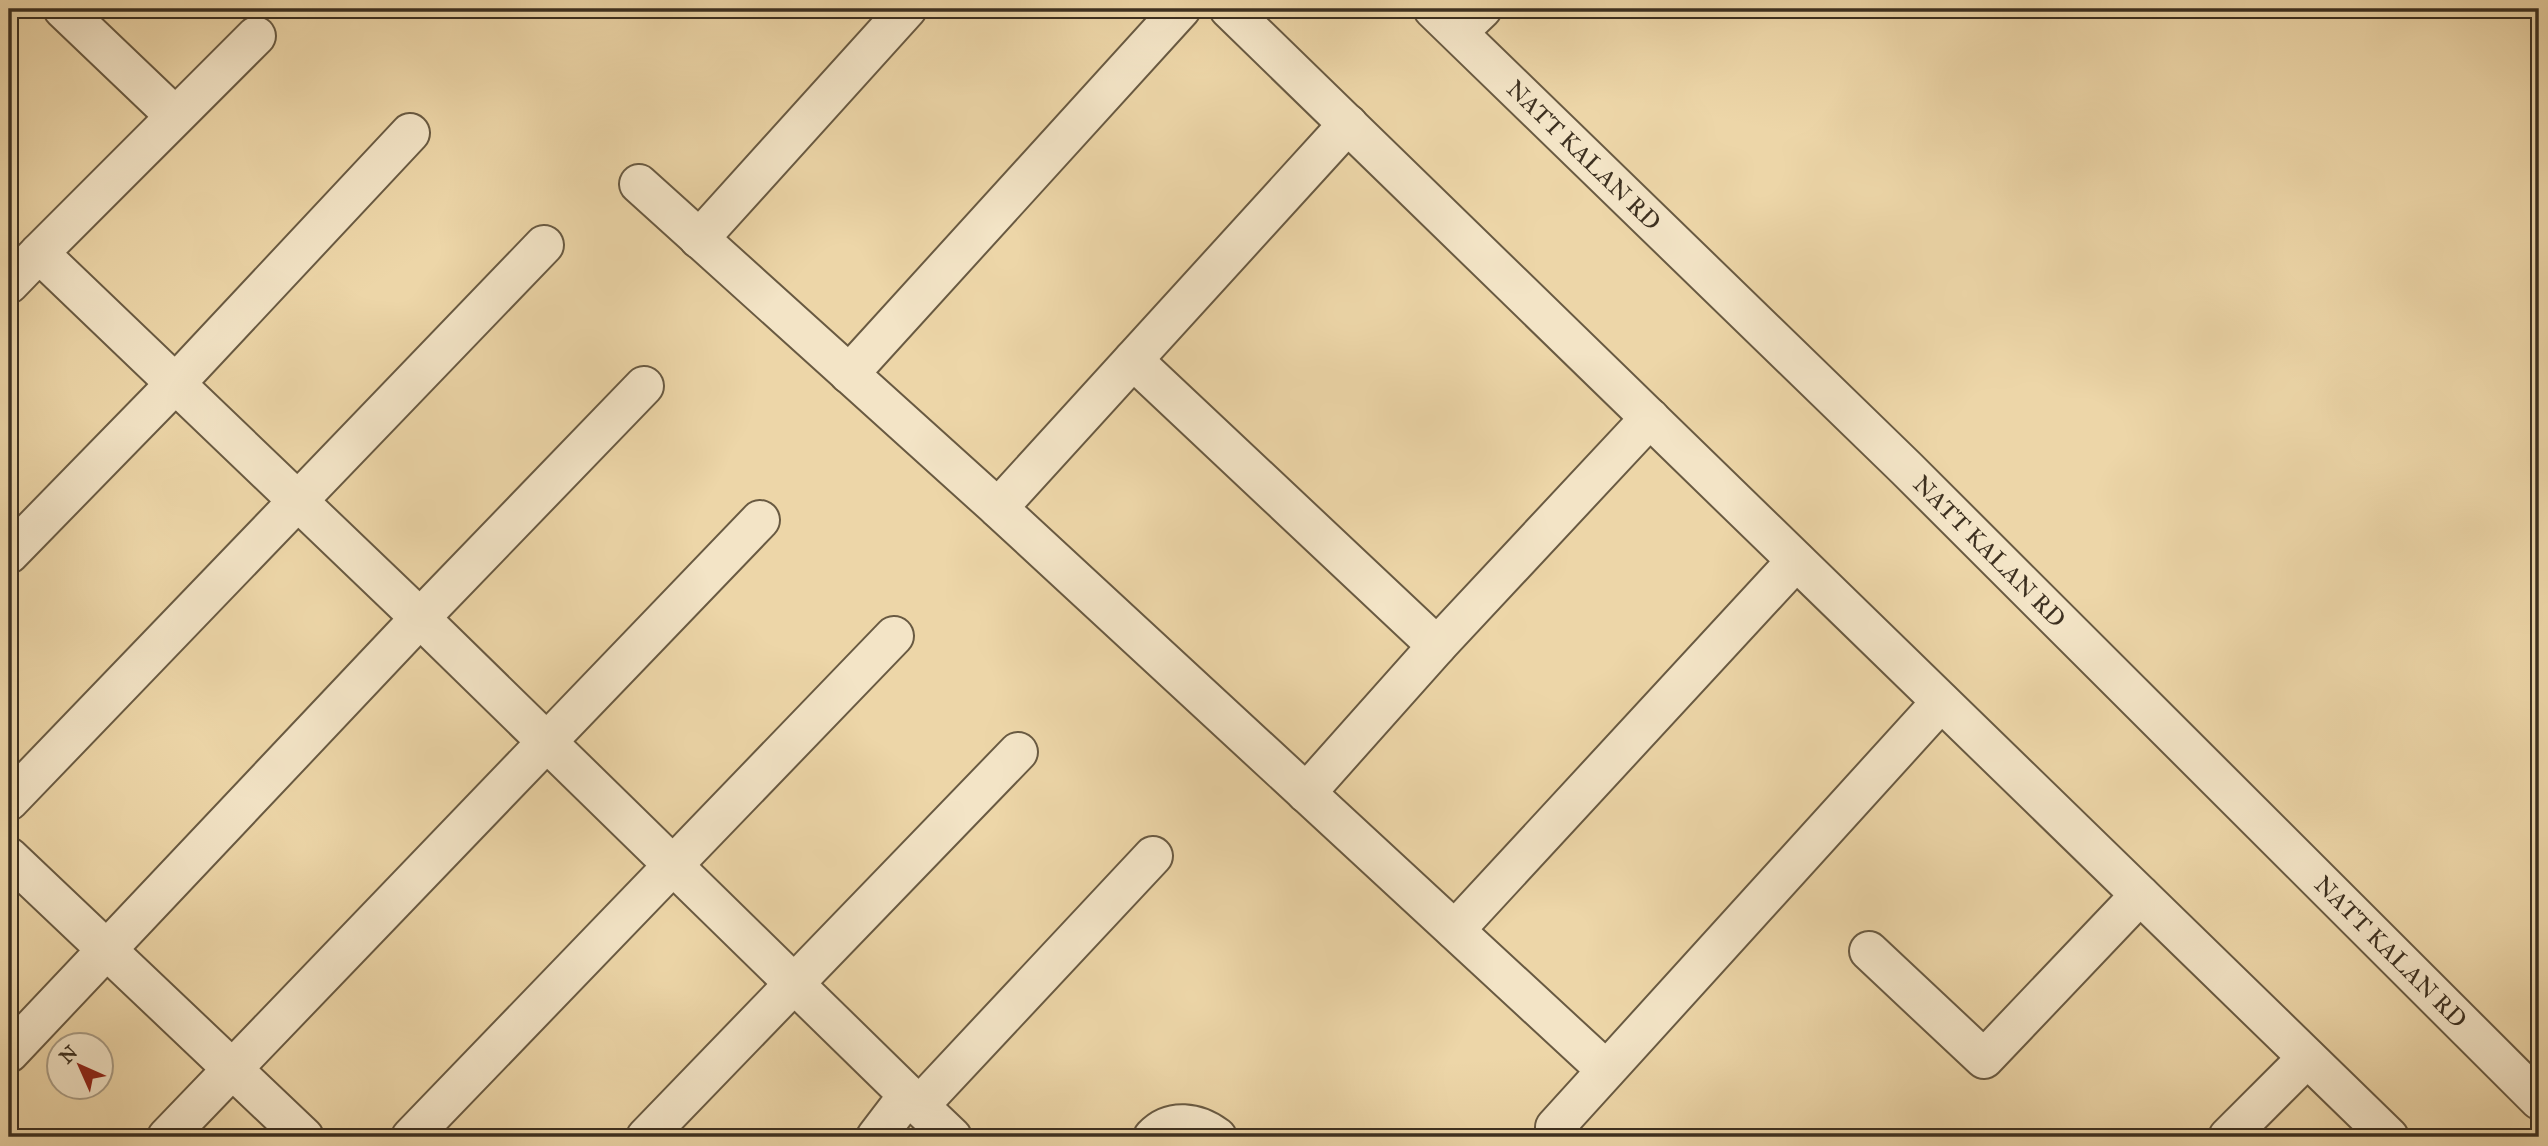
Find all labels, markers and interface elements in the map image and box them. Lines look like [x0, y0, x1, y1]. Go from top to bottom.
street label: NATT KALAN RD [1500, 74, 1667, 237]
street label: NATT KALAN RD [1907, 469, 2072, 634]
street label: NATT KALAN RD [2308, 869, 2473, 1034]
north arrow [46, 1030, 116, 1100]
text: N [54, 1040, 82, 1068]

